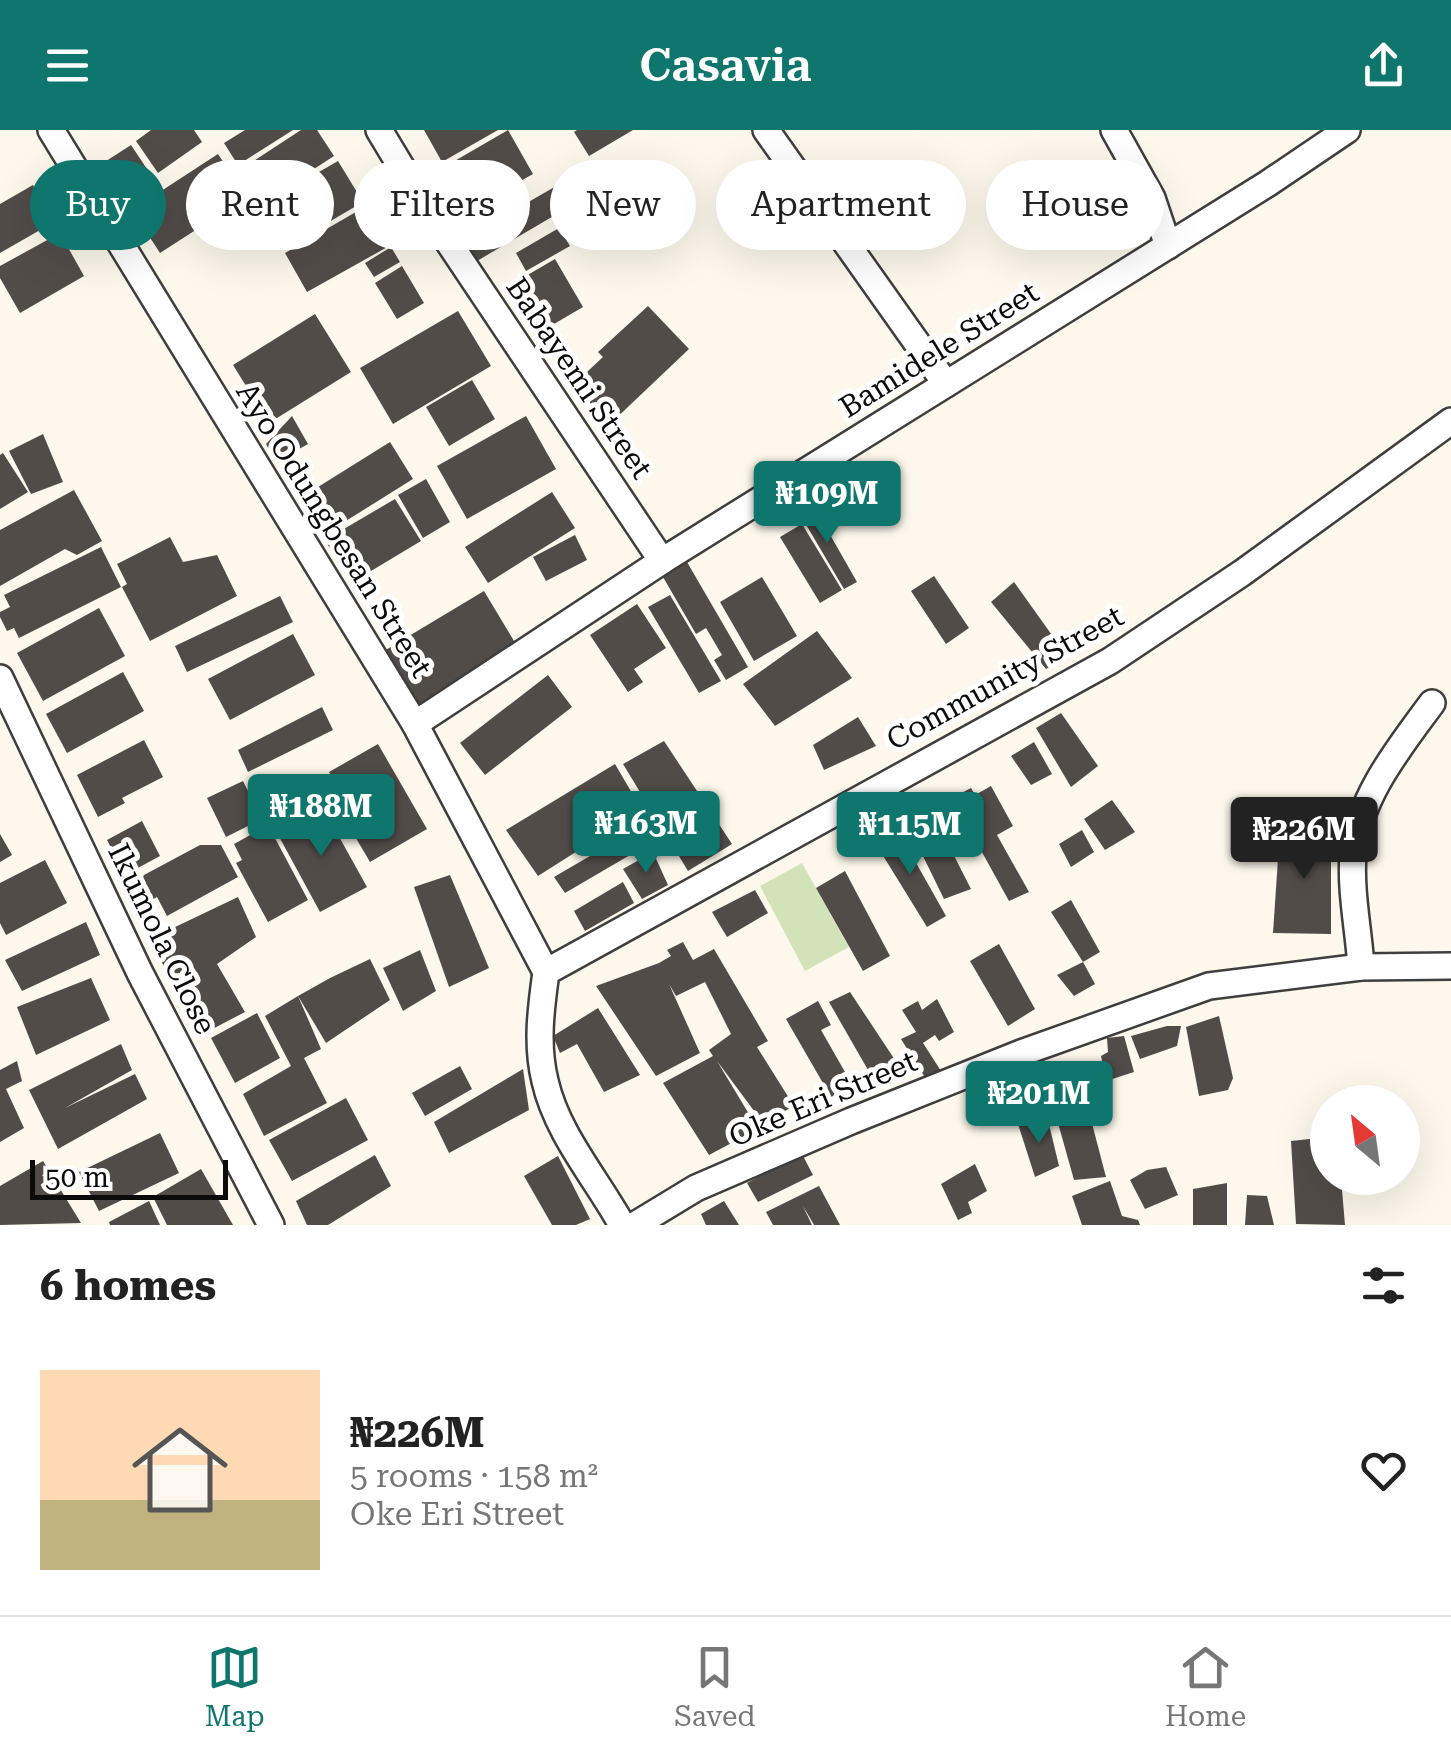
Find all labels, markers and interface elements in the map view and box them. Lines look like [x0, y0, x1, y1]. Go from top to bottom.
icon: menu [40, 38, 95, 93]
icon: share [1356, 38, 1411, 93]
text: Casavia [639, 39, 812, 92]
chip: Buy [30, 160, 166, 250]
chip: Rent [186, 160, 334, 250]
chip: Filters [354, 160, 530, 250]
chip: New [550, 160, 696, 250]
chip: Apartment [716, 160, 966, 250]
chip: House [986, 160, 1164, 250]
street label: Babayemi Street [499, 271, 660, 485]
street label: Bamidele Street [833, 274, 1045, 425]
street label: Ayo Odungbesan Street [229, 376, 440, 683]
pin: ₦109M [757, 461, 897, 546]
text: ₦109M [776, 474, 878, 512]
street label: Community Street [880, 598, 1129, 757]
pin: ₦188M [251, 774, 391, 859]
text: ₦188M [270, 787, 372, 825]
pin: ₦163M [576, 791, 716, 876]
pin: ₦115M [840, 792, 980, 877]
pin: ₦226M [1234, 797, 1374, 882]
text: ₦163M [595, 804, 697, 842]
text: ₦115M [859, 805, 961, 843]
text: ₦226M [1253, 810, 1355, 848]
street label: Ikumola Close [101, 838, 224, 1040]
street label: Oke Eri Street [724, 1043, 922, 1154]
pin: ₦201M [969, 1061, 1109, 1146]
text: ₦201M [988, 1074, 1090, 1112]
north arrow [1310, 1085, 1420, 1195]
map controls [1310, 1085, 1420, 1195]
scale bar [30, 1155, 228, 1200]
text: 50 m [45, 1161, 109, 1194]
icon: filters [1356, 1258, 1411, 1313]
text: 6 homes [40, 1261, 216, 1310]
text: ₦226M [350, 1408, 485, 1457]
icon: home [120, 1410, 240, 1530]
icon: heart [1356, 1443, 1411, 1498]
text: 5 rooms · 158 m² [350, 1457, 598, 1495]
text: Oke Eri Street [350, 1495, 564, 1533]
tab: Map [205, 1640, 265, 1733]
tab: Saved [674, 1640, 755, 1733]
tab: Home [1165, 1640, 1246, 1733]

